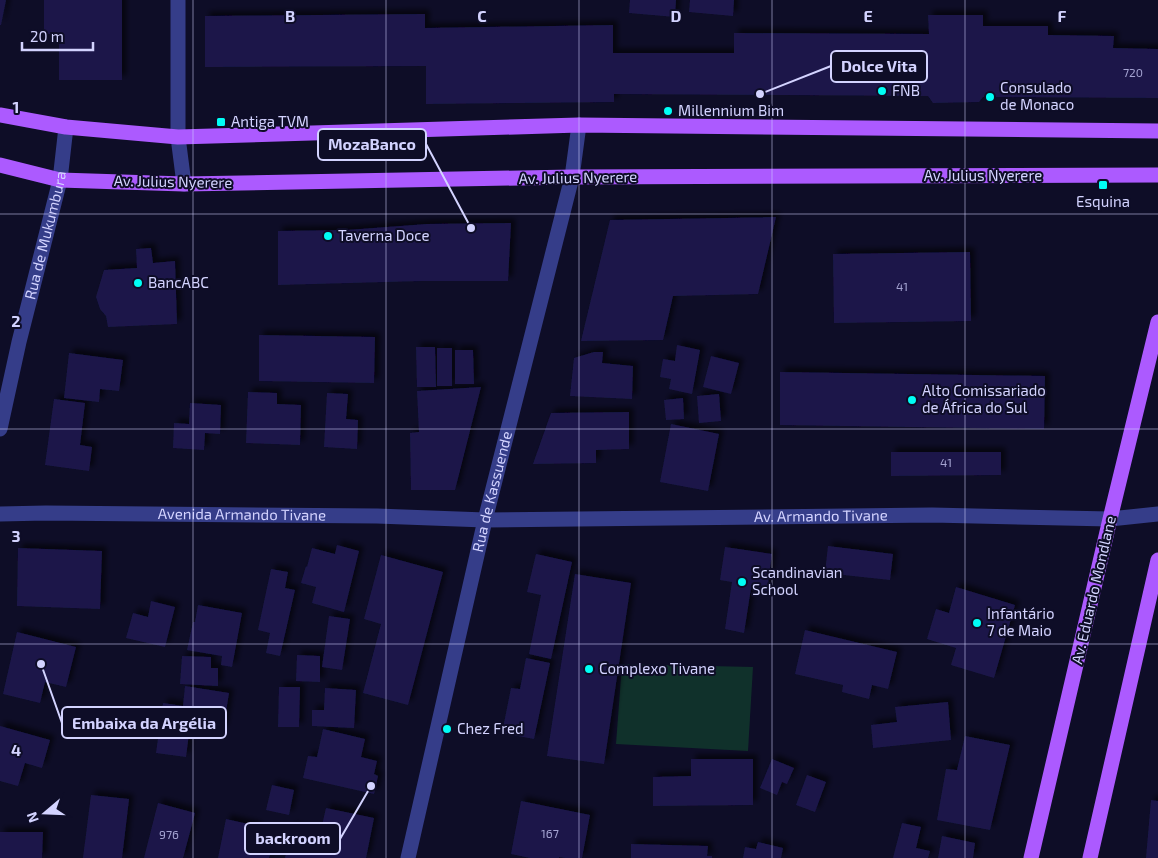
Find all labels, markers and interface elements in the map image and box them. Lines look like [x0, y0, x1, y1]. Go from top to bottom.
text: B [285, 6, 295, 25]
text: C [477, 6, 487, 25]
text: D [671, 6, 682, 25]
text: E [863, 6, 873, 25]
text: F [1058, 6, 1067, 25]
scale bar [22, 20, 94, 52]
text: 20 m [30, 27, 64, 45]
callout: Dolce Vita [831, 51, 927, 82]
text: Dolce Vita [841, 56, 917, 75]
house number: 720 [1123, 65, 1143, 79]
place label: Consulado de Monaco [1000, 78, 1074, 113]
place label: FNB [892, 81, 920, 99]
marker: FNB [876, 85, 888, 97]
marker: Consulado de Monaco [984, 91, 996, 103]
text: 1 [13, 97, 19, 116]
place label: Millennium Bim [678, 101, 784, 119]
marker: Millennium Bim [662, 105, 674, 117]
place label: Antiga TVM [231, 112, 309, 130]
marker: Antiga TVM [215, 116, 227, 128]
callout: MozaBanco [318, 129, 426, 160]
text: MozaBanco [328, 134, 416, 153]
street label: Av. Julius Nyerere [924, 166, 1042, 184]
street label: Av. Julius Nyerere [519, 167, 637, 187]
street label: Rua de Mukumbura [20, 170, 69, 301]
street label: Av. Julius Nyerere [114, 171, 232, 191]
marker: Esquina [1097, 179, 1109, 191]
place label: Esquina [1076, 192, 1130, 210]
place label: Taverna Doce [338, 226, 430, 244]
marker: Taverna Doce [322, 230, 334, 242]
place label: BancABC [148, 273, 209, 291]
marker: BancABC [132, 277, 144, 289]
house number: 41 [896, 279, 908, 293]
text: 2 [11, 311, 21, 330]
place label: Alto Comissariado de África do Sul [922, 381, 1046, 416]
marker: Alto Comissariado de África do Sul [906, 394, 918, 406]
street label: Rua de Kassuende [468, 429, 515, 554]
house number: 41 [940, 455, 952, 469]
street label: Avenida Armando Tivane [158, 504, 326, 524]
street label: Av. Armando Tivane [754, 505, 888, 525]
street label: Av. Eduardo Mondlane [1067, 514, 1119, 666]
text: 3 [11, 526, 21, 545]
place label: Scandinavian School [752, 563, 843, 598]
marker: Scandinavian School [736, 576, 748, 588]
place label: Infantário 7 de Maio [987, 604, 1055, 639]
marker: Infantário 7 de Maio [971, 617, 983, 629]
place label: Complexo Tivane [599, 659, 715, 677]
marker: Complexo Tivane [583, 663, 595, 675]
callout: Embaixa da Argélia [62, 707, 226, 738]
text: Embaixa da Argélia [72, 713, 216, 732]
place label: Chez Fred [457, 719, 524, 737]
marker: Chez Fred [441, 723, 453, 735]
text: 4 [11, 740, 21, 759]
north arrow [20, 788, 70, 838]
text: N [23, 810, 42, 825]
callout: backroom [245, 823, 340, 854]
house number: 167 [541, 826, 559, 840]
house number: 976 [159, 827, 179, 841]
text: backroom [255, 828, 331, 847]

